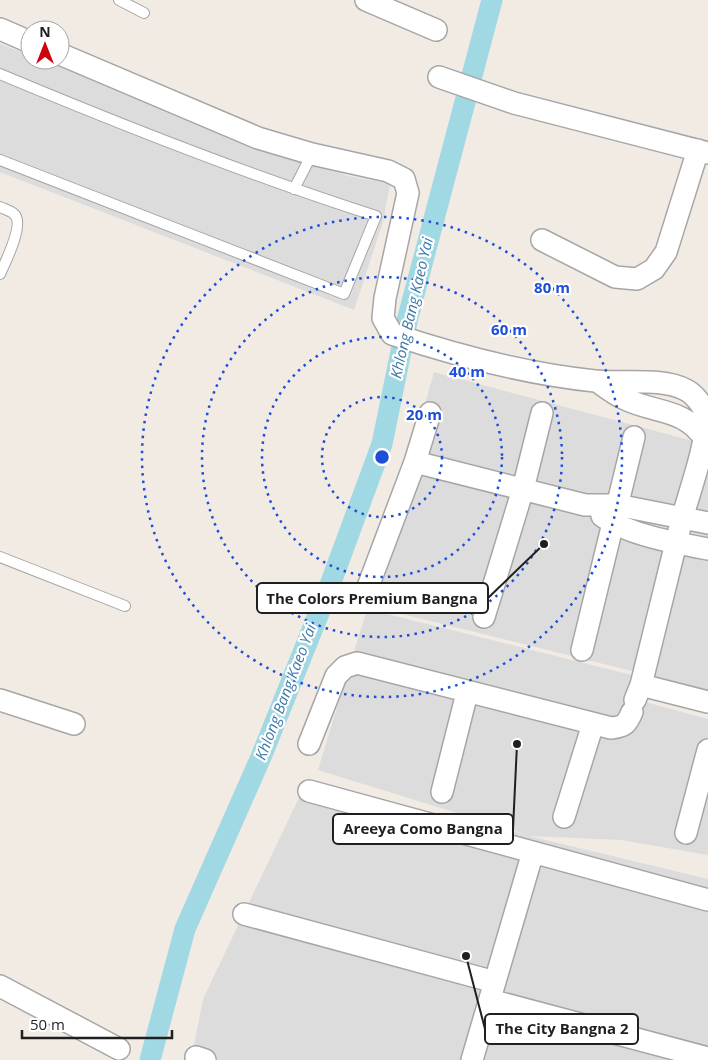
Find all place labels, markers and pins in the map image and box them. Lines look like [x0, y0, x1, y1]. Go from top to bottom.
centre of rings [373, 448, 391, 466]
callout: The Colors Premium Bangna [257, 583, 488, 613]
callout: Areeya Como Bangna [333, 814, 513, 844]
callout: The City Bangna 2 [485, 1014, 638, 1044]

